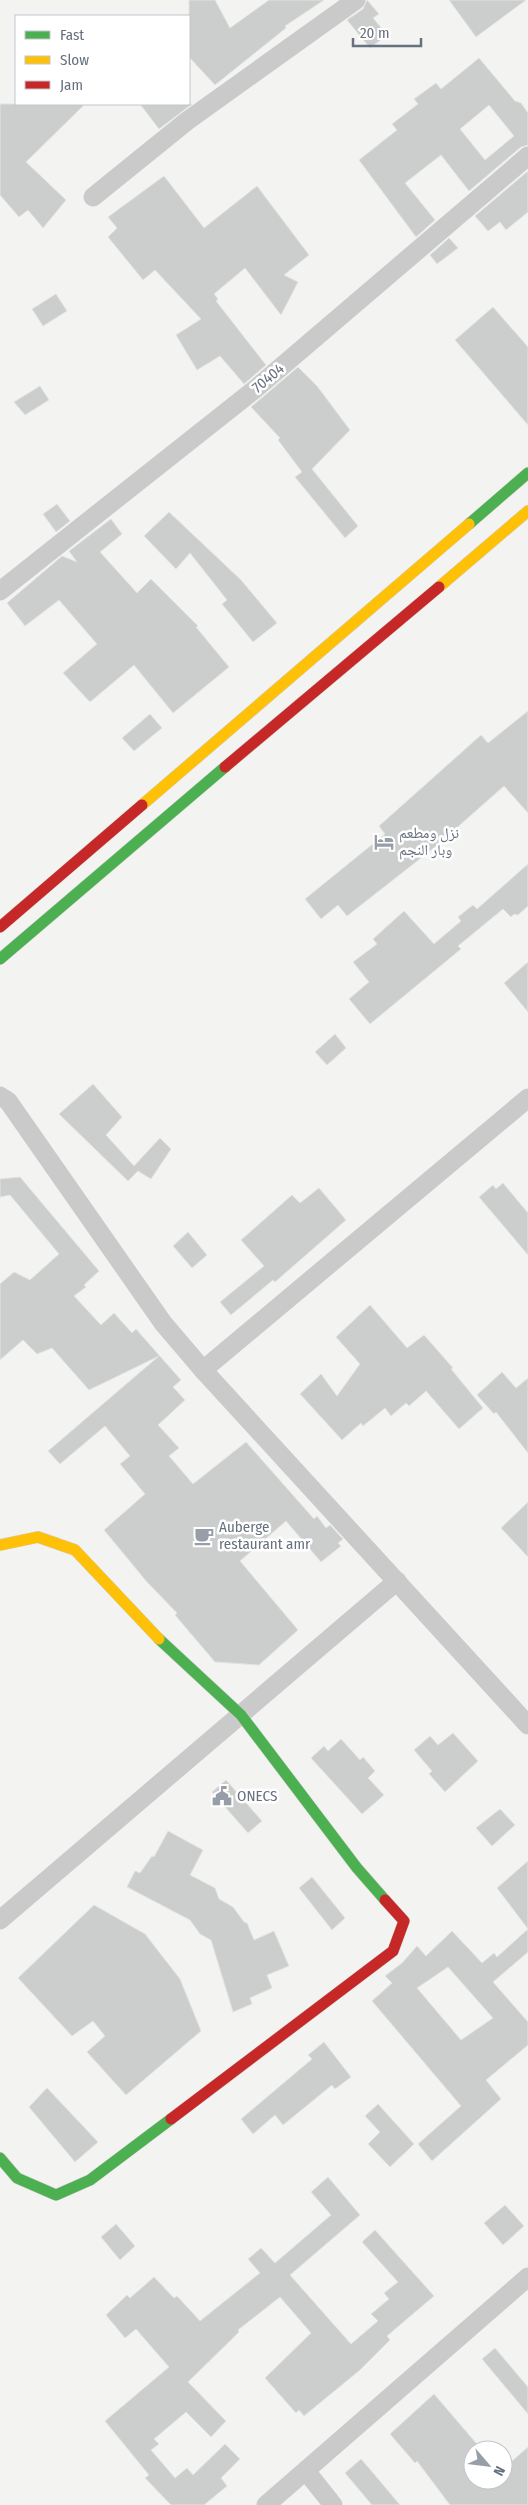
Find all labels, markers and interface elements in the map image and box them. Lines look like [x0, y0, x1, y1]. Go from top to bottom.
legend [15, 15, 190, 105]
scale bar [353, 15, 420, 47]
text: 20 m [360, 24, 390, 42]
text: Fast [60, 26, 84, 44]
text: Slow [60, 51, 89, 69]
text: Jam [60, 76, 83, 94]
street label: 70404 [248, 360, 288, 396]
place label: نزل ومطعم وبار النجم [399, 824, 459, 860]
hotel icon: نزل ومطعم وبار النجم [373, 831, 395, 853]
place label: Auberge restaurant amr [219, 1518, 311, 1553]
cafe icon: Auberge restaurant amr [193, 1525, 215, 1547]
public building icon: ONECS [211, 1785, 233, 1807]
place label: ONECS [237, 1787, 277, 1805]
north arrow [463, 2440, 513, 2490]
text: N [490, 2463, 509, 2479]

